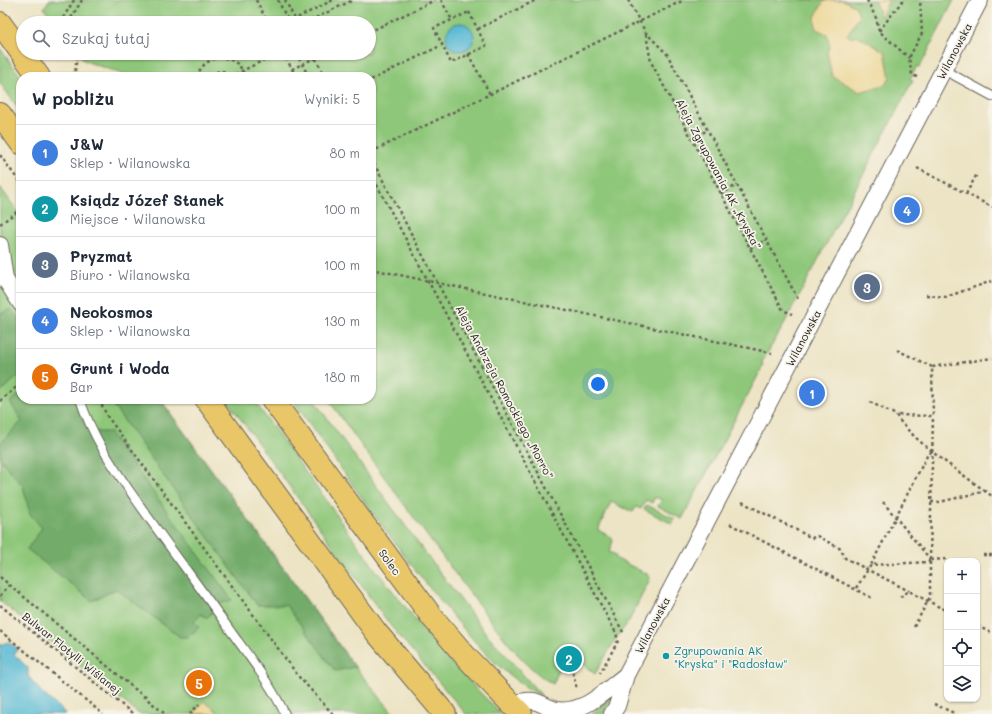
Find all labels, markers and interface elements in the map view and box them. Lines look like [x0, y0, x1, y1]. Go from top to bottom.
search box [16, 16, 376, 60]
street label: Wilanowska [933, 20, 975, 82]
icon: search [30, 27, 52, 49]
text: Szukaj tutaj [62, 28, 150, 48]
text: W pobliżu [32, 87, 114, 109]
text: Wyniki: 5 [304, 90, 360, 107]
street label: Aleja Zgrupowania AK „Kryska” [673, 96, 765, 252]
text: J&W [70, 134, 104, 154]
text: 1 [42, 144, 48, 161]
text: 80 m [330, 144, 360, 161]
text: Sklep · Wilanowska [70, 154, 191, 171]
text: Ksiądz Józef Stanek [70, 190, 224, 210]
pin: 4 [894, 195, 920, 225]
text: 2 [41, 200, 49, 217]
text: 100 m [324, 200, 360, 217]
text: Miejsce · Wilanowska [70, 210, 206, 227]
text: Pryzmat [70, 246, 132, 266]
text: 3 [41, 256, 49, 273]
text: 100 m [324, 256, 360, 273]
text: Biuro · Wilanowska [70, 266, 190, 283]
pin: 3 [854, 272, 880, 302]
text: Neokosmos [70, 302, 153, 322]
street label: Aleja Andrzeja Romockiego „Morro” [453, 302, 557, 482]
street label: Wilanowska [782, 307, 824, 369]
text: 4 [41, 312, 49, 329]
text: 130 m [324, 312, 360, 329]
text: Sklep · Wilanowska [70, 322, 191, 339]
text: Grunt i Woda [70, 358, 170, 378]
text: 5 [41, 368, 49, 385]
text: 180 m [324, 368, 360, 385]
your location [588, 374, 608, 394]
text: Bar [70, 378, 93, 395]
pin: 1 [799, 378, 825, 408]
street label: Solec [375, 546, 405, 578]
map controls [944, 558, 980, 702]
button: + [944, 558, 980, 594]
street label: Wilanowska [631, 594, 673, 656]
button: − [944, 594, 980, 630]
street label: Bulwar Flotylli Wiślanej [19, 608, 125, 698]
button: locate [944, 630, 980, 666]
place label: Zgrupowania AK "Kryska" i "Radosław" [674, 643, 787, 671]
pin: 2 [556, 644, 582, 674]
marker: Zgrupowania AK "Kryska" i "Radosław" [661, 651, 671, 661]
button: layers [944, 666, 980, 702]
pin: 5 [186, 668, 212, 698]

